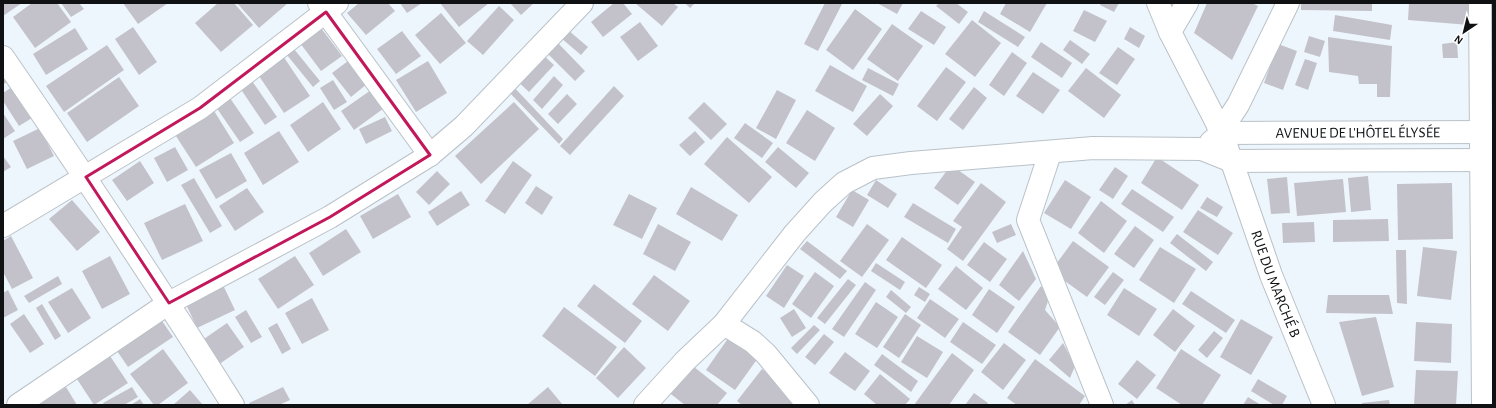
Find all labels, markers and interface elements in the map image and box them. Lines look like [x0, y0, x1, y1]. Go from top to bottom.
north arrow [1444, 12, 1484, 52]
text: N [1452, 33, 1465, 46]
street label: AVENUE DE L'HÔTEL ÉLYSÉE [1275, 123, 1440, 141]
street label: RUE DU MARCHÉ B [1248, 228, 1303, 340]

